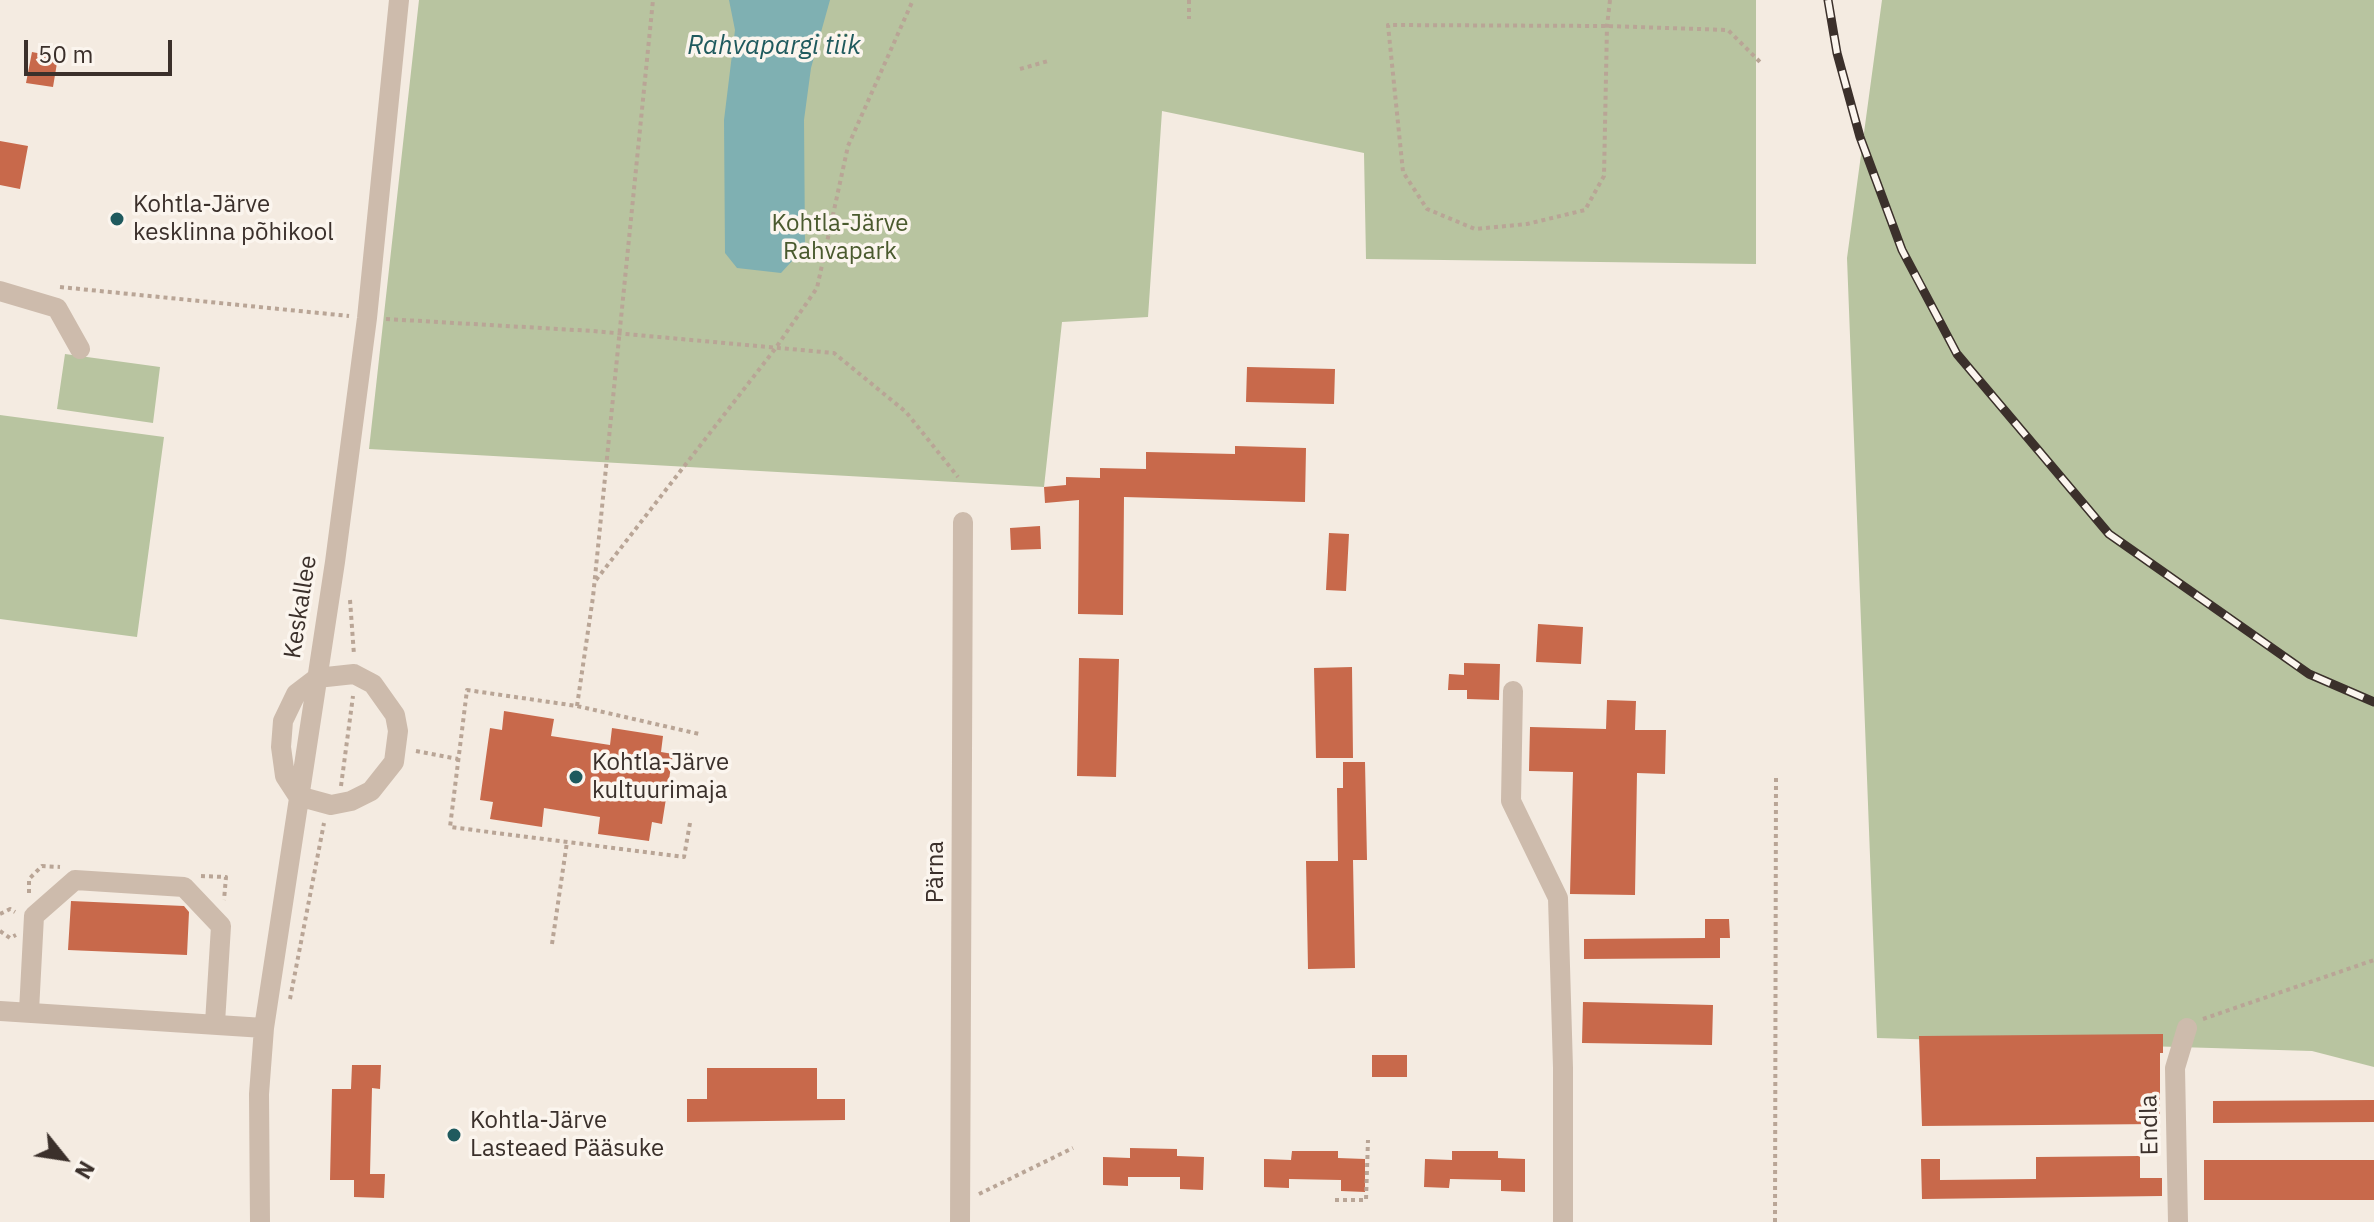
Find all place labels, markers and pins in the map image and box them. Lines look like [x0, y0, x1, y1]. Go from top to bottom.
place label: Kohtla-Järve kesklinna põhikool [133, 191, 334, 247]
marker: Kohtla-Järve kesklinna põhikool [108, 210, 126, 228]
place label: Kohtla-Järve kultuurimaja [592, 749, 729, 805]
marker: Kohtla-Järve kultuurimaja [567, 768, 585, 786]
place label: Kohtla-Järve Lasteaed Pääsuke [470, 1107, 664, 1163]
marker: Kohtla-Järve Lasteaed Pääsuke [445, 1126, 463, 1144]

